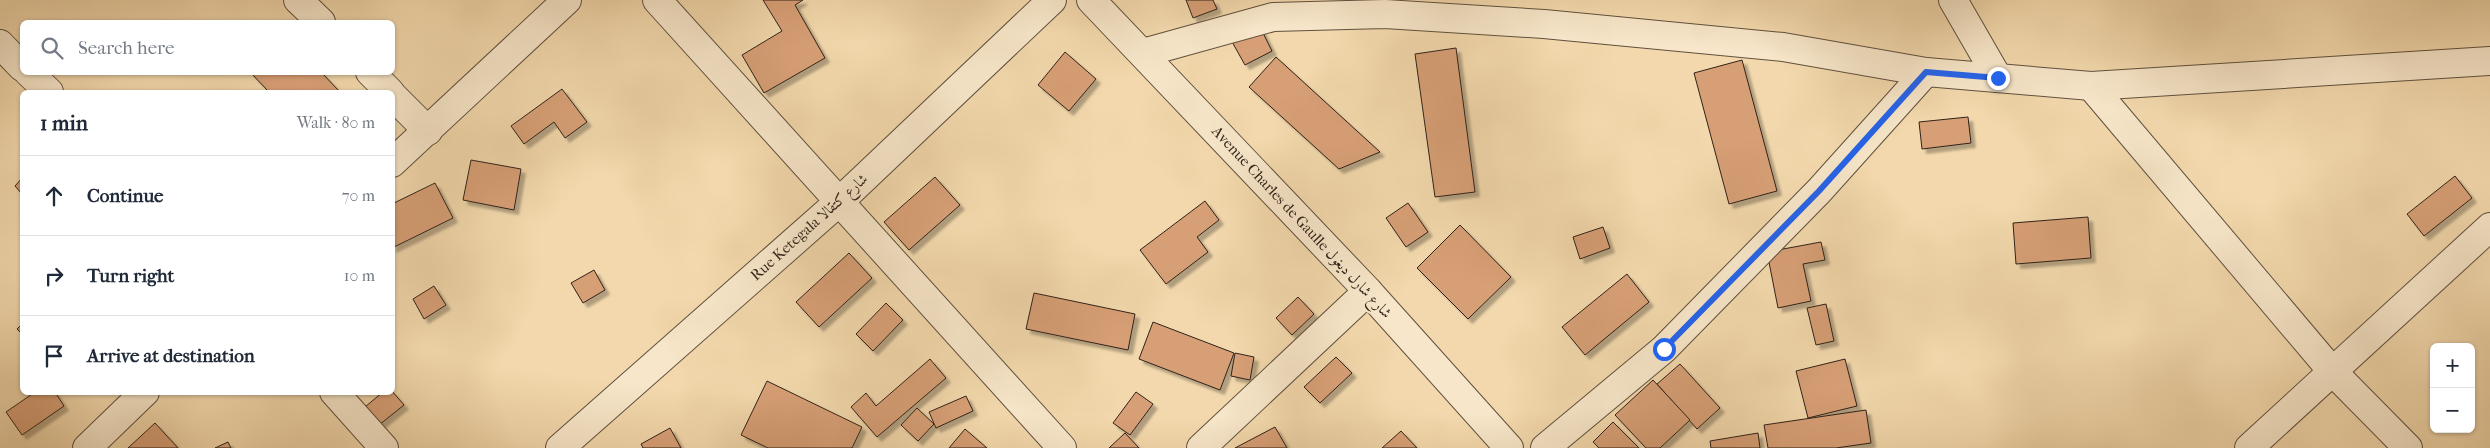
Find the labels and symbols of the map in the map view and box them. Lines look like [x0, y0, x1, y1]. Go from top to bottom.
route end [1987, 67, 2010, 90]
street label: Avenue Charles de Gaulle شارع شارل ديغول [1205, 122, 1396, 324]
street label: Rue Ketegala شارع كتقالا [747, 170, 874, 287]
route start [1653, 338, 1676, 361]

